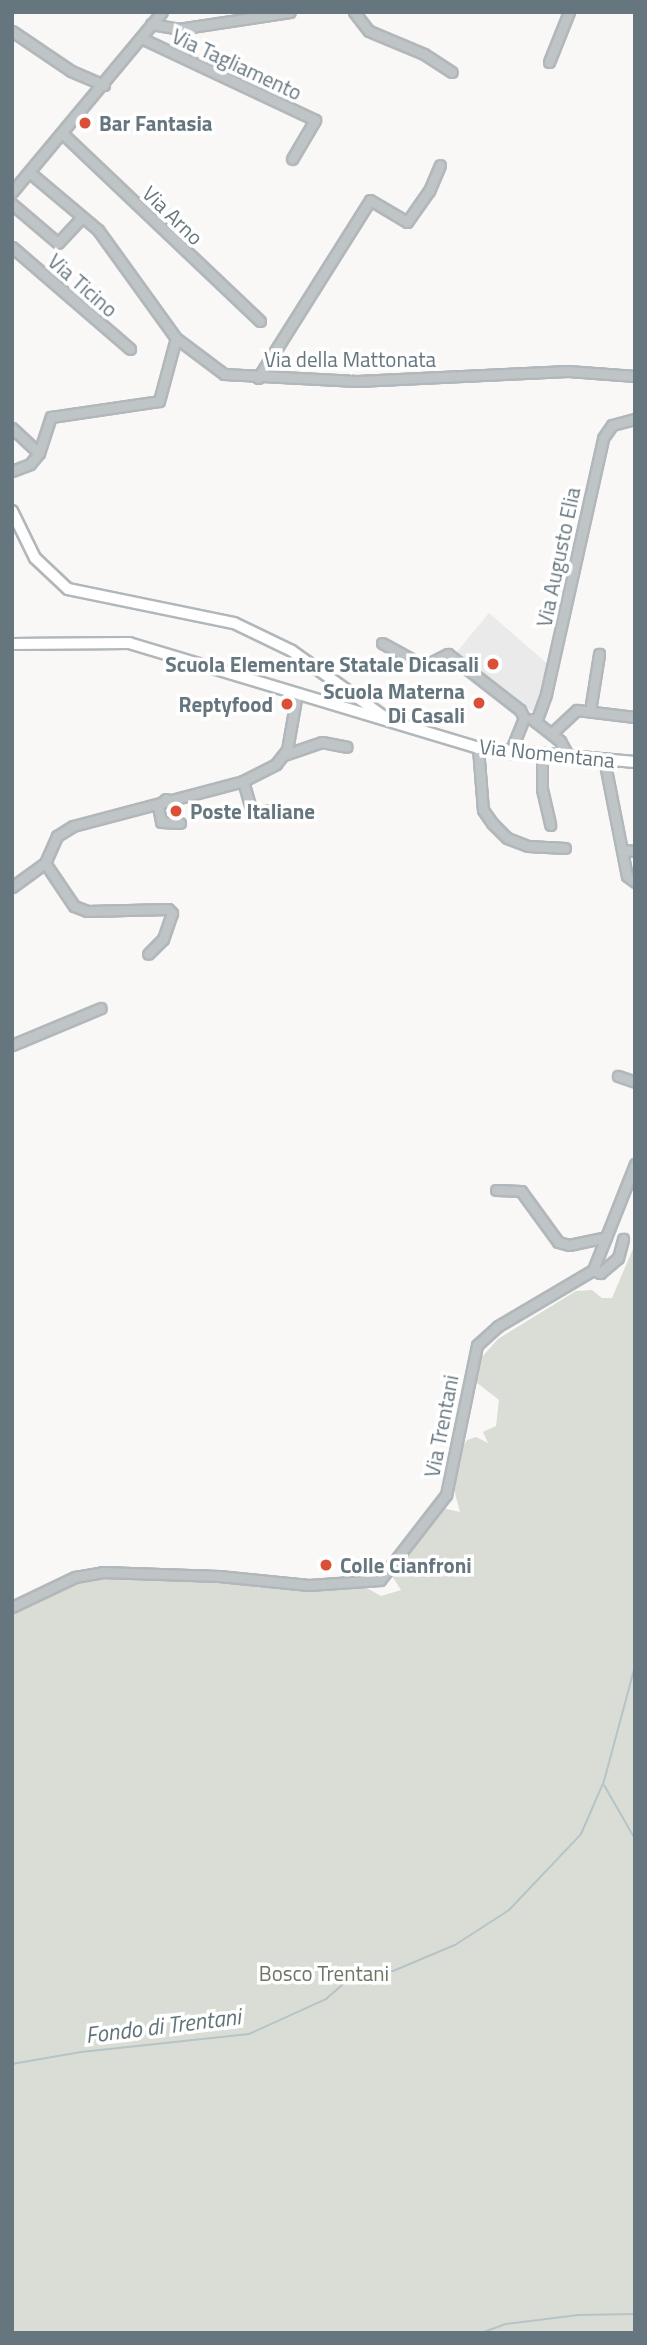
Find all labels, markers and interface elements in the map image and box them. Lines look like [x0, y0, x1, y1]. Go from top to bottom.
street label: Via Tagliamento [168, 23, 306, 105]
place label: Bar Fantasia [99, 110, 213, 136]
marker: Bar Fantasia [77, 115, 93, 131]
street label: Via Arno [138, 180, 208, 250]
street label: Via Ticino [43, 248, 123, 322]
street label: Via della Mattonata [264, 346, 436, 372]
street label: Via Augusto Elia [531, 485, 585, 629]
place label: Scuola Elementare Statale Dicasali [165, 651, 479, 677]
marker: Scuola Elementare Statale Dicasali [485, 656, 501, 672]
place label: Scuola Materna Di Casali [323, 678, 465, 728]
place label: Reptyfood [179, 691, 273, 717]
marker: Scuola Materna Di Casali [471, 695, 487, 711]
marker: Reptyfood [279, 696, 295, 712]
street label: Via Nomentana [478, 733, 616, 773]
place label: Poste Italiane [190, 798, 315, 824]
marker: Poste Italiane [168, 803, 184, 819]
street label: Via Trentani [419, 1373, 463, 1479]
place label: Colle Cianfroni [340, 1552, 472, 1578]
marker: Colle Cianfroni [318, 1557, 334, 1573]
park label: Bosco Trentani [259, 1960, 389, 1986]
water label: Fondo di Trentani [84, 2003, 242, 2049]

